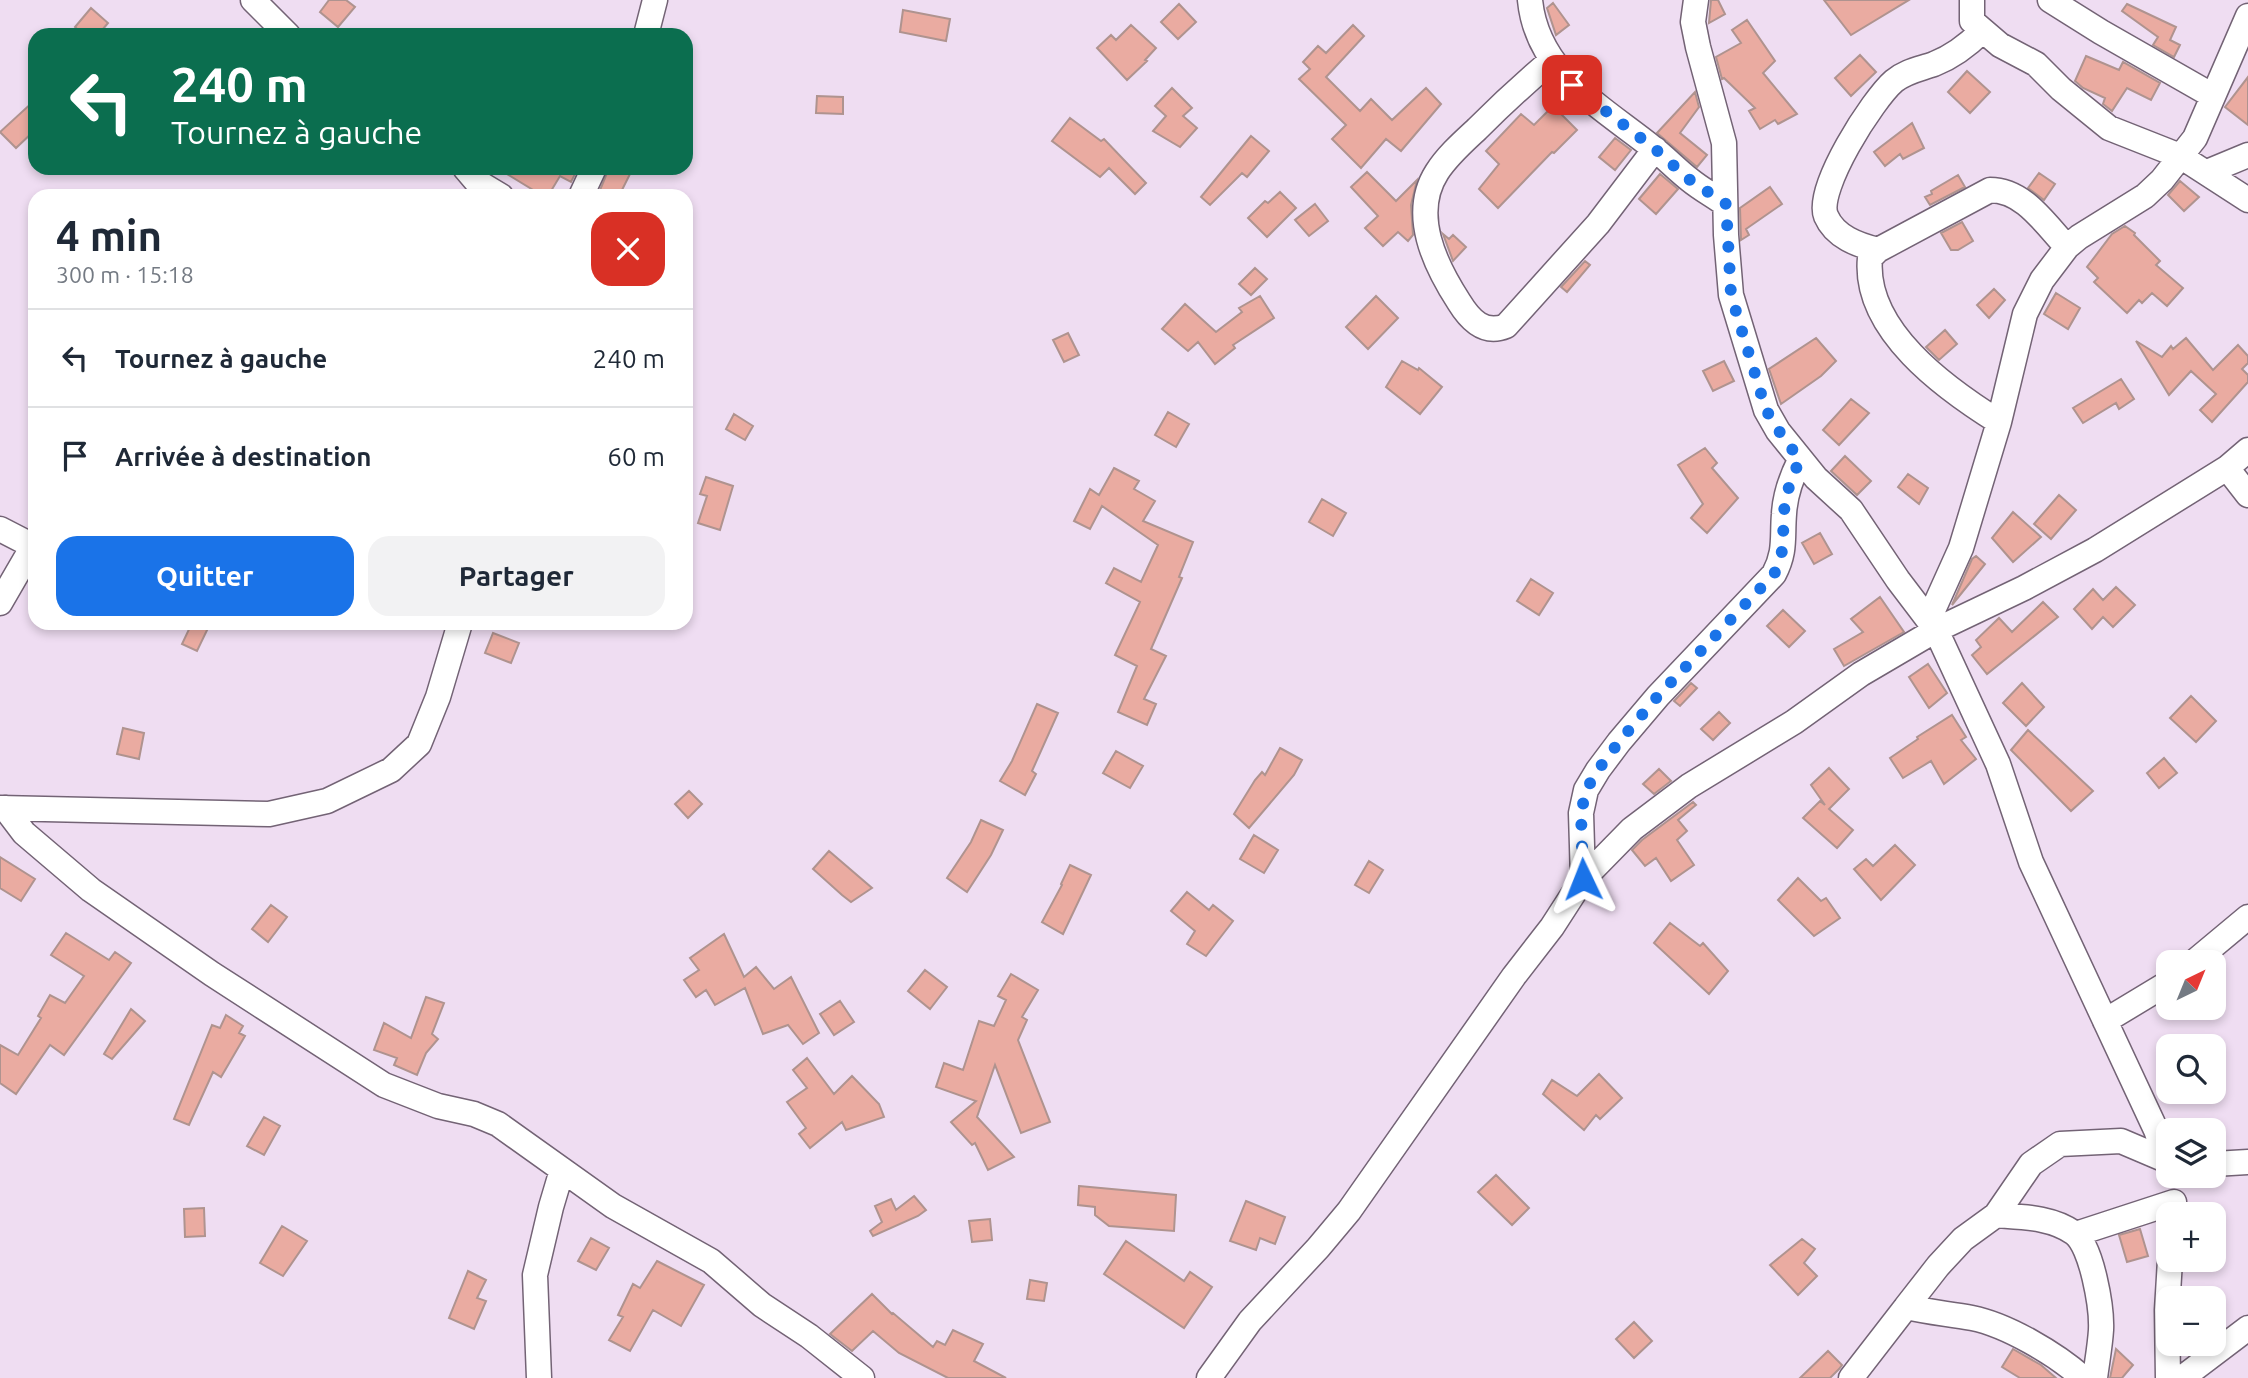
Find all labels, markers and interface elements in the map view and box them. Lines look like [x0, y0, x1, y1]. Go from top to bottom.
pin [1542, 55, 1602, 115]
icon: left [56, 56, 147, 147]
text: 240 m [171, 56, 308, 111]
icon: arrive [1553, 66, 1591, 104]
text: Tournez à gauche [171, 114, 422, 150]
text: 4 min [56, 212, 162, 259]
button: close [591, 212, 665, 286]
text: 300 m · 15:18 [56, 262, 194, 287]
icon: left [56, 339, 94, 377]
text: Tournez à gauche [115, 344, 327, 373]
text: 240 m [593, 344, 665, 373]
icon: arrive [56, 437, 94, 475]
text: Arrivée à destination [115, 442, 371, 471]
text: 60 m [607, 442, 665, 471]
button: Quitter [56, 536, 354, 616]
button: Partager [368, 536, 665, 616]
position arrow [1546, 842, 1620, 916]
north arrow [2156, 950, 2226, 1020]
map controls [2156, 950, 2226, 1356]
button: search [2156, 1034, 2226, 1104]
button: layers [2156, 1118, 2226, 1188]
button: + [2156, 1202, 2226, 1272]
button: − [2156, 1286, 2226, 1356]

